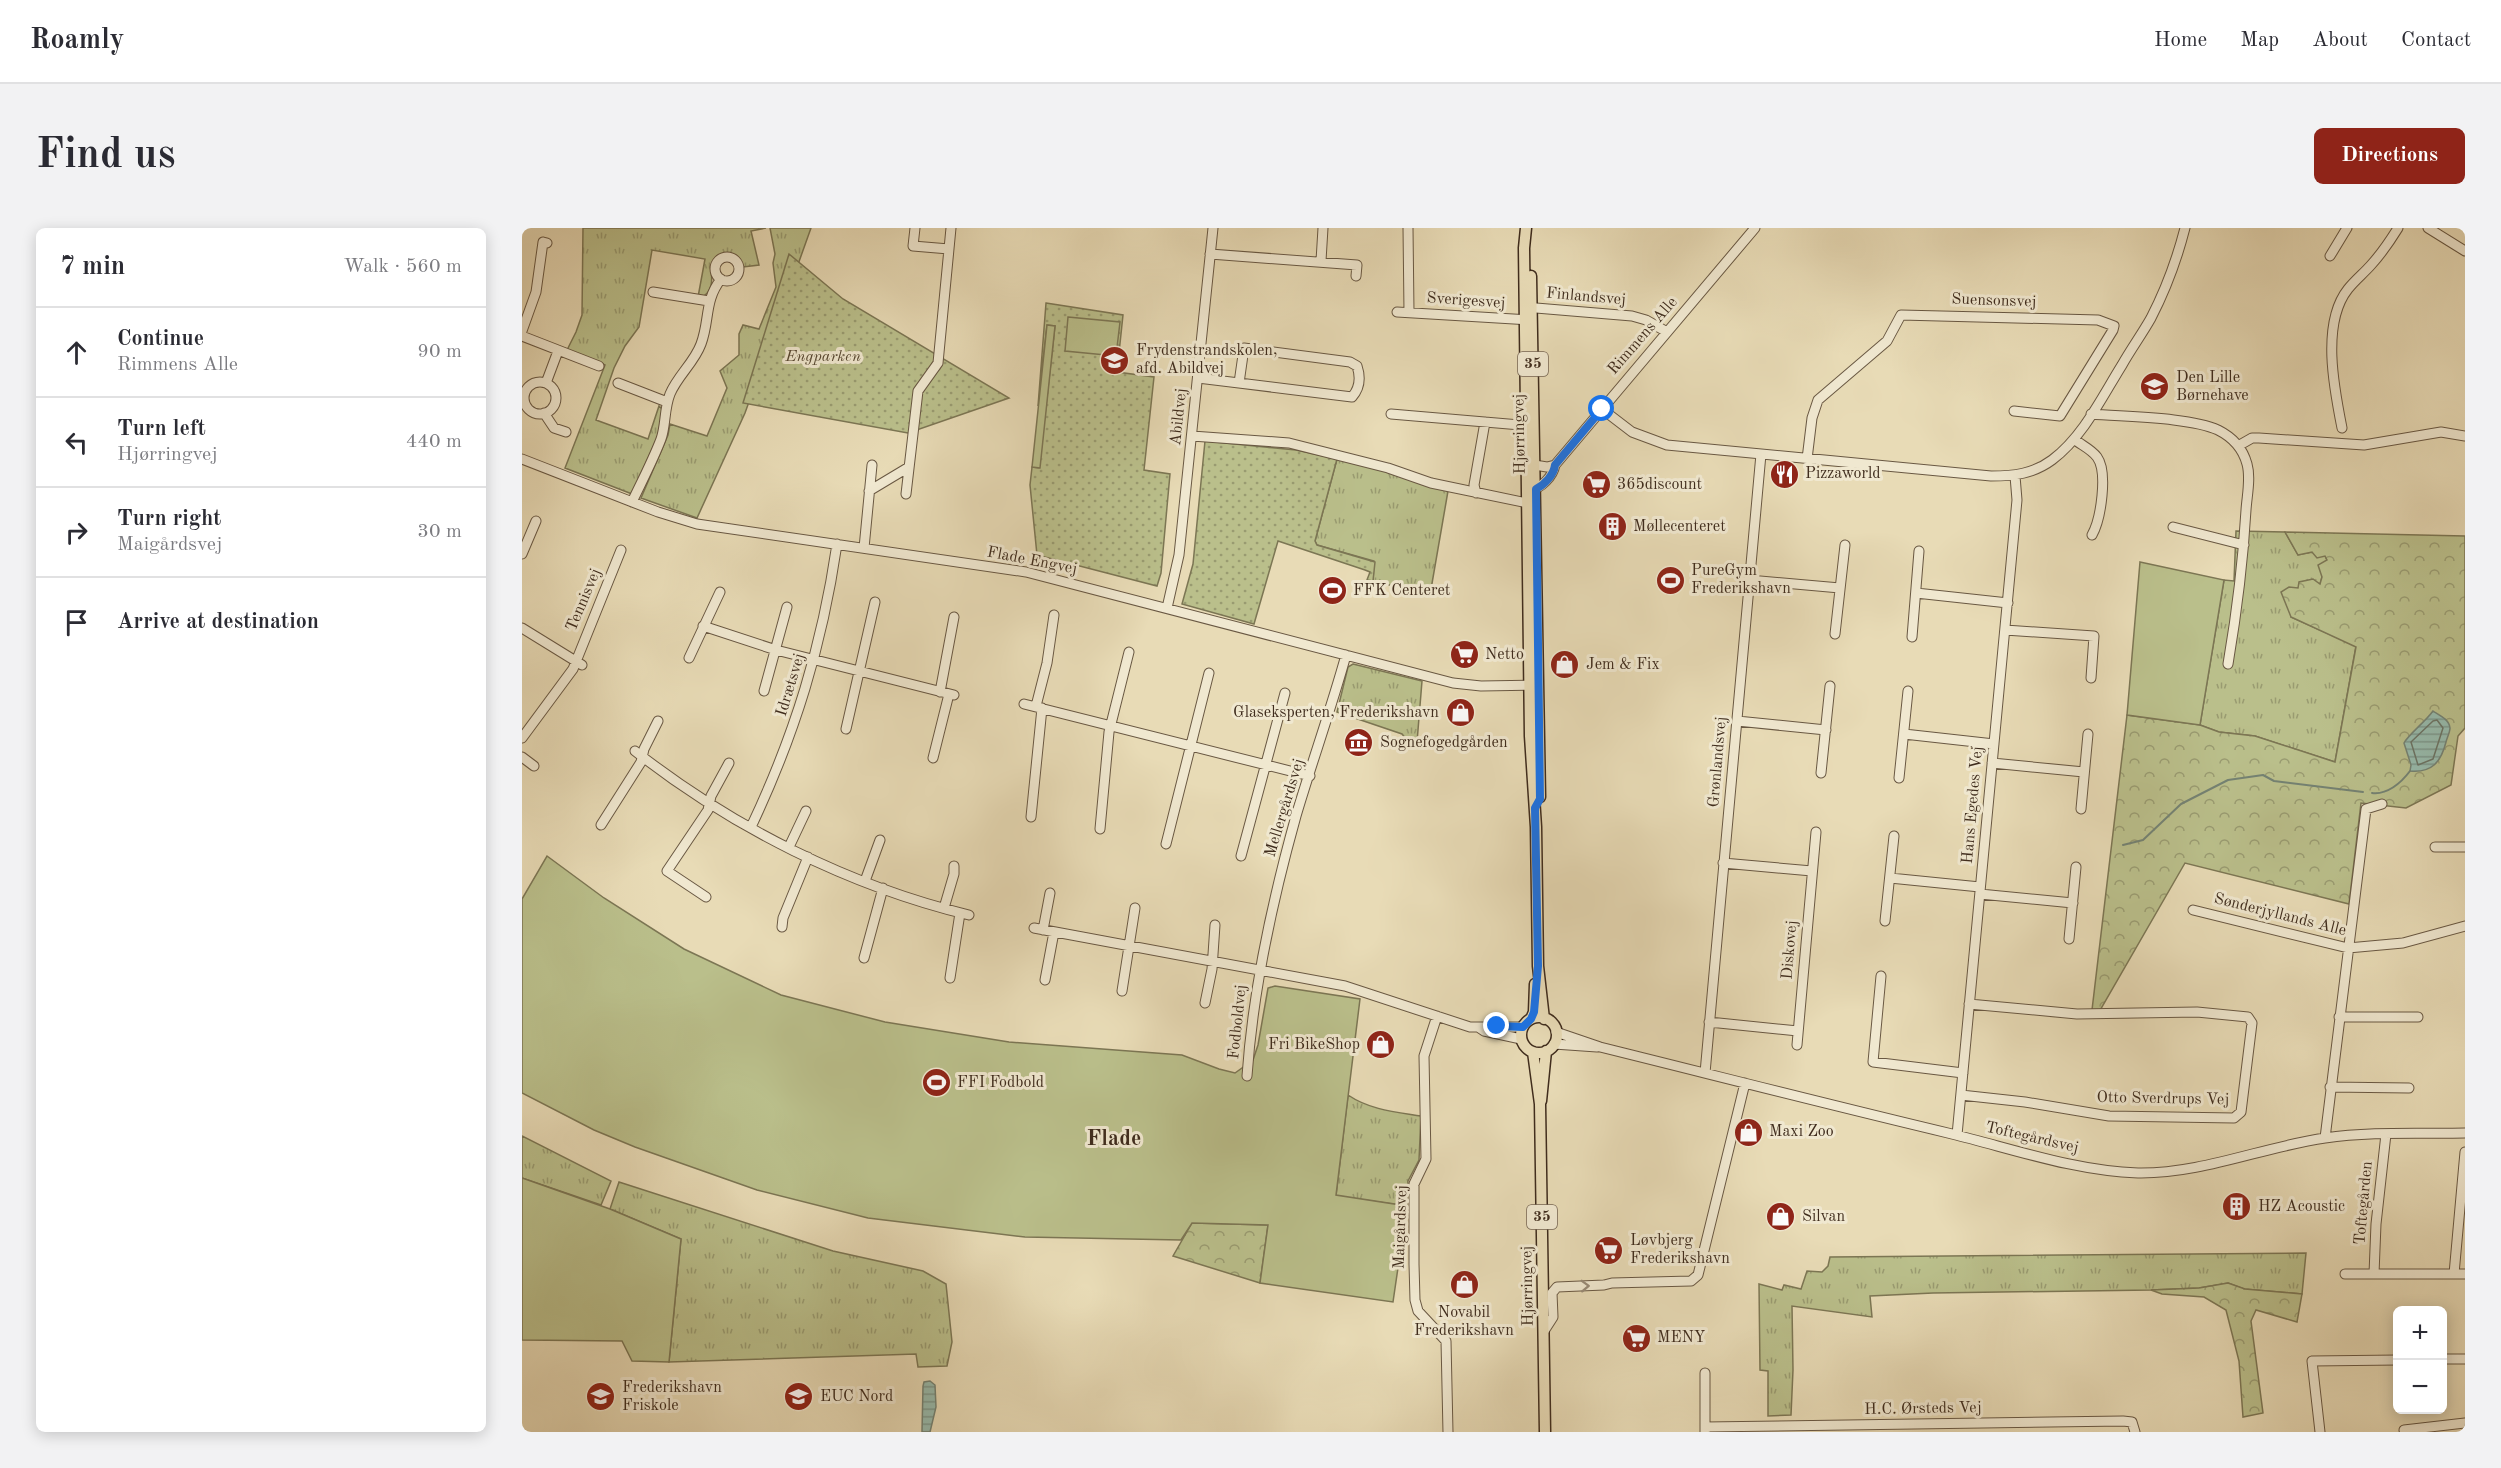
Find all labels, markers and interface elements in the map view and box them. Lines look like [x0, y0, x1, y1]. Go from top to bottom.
text: Roamly [30, 27, 124, 55]
text: Home [2154, 30, 2207, 51]
text: Map [2240, 30, 2279, 51]
text: About [2312, 30, 2368, 51]
text: Contact [2401, 30, 2471, 51]
button: Directions [2314, 128, 2465, 184]
text: Find us [36, 135, 175, 177]
text: 7 min [60, 254, 125, 280]
text: Walk · 560 m [343, 257, 462, 277]
street label: Finlandsvej [1545, 286, 1627, 308]
street label: Sverigesvej [1426, 290, 1506, 312]
street label: Suensonsvej [1951, 292, 2037, 310]
street label: Rimmens Alle [1605, 294, 1681, 378]
text: Continue [117, 328, 204, 350]
icon: ahead [60, 336, 93, 369]
text: 90 m [417, 342, 462, 362]
place label: Frydenstrandskolen, afd. Abildvej [1136, 343, 1277, 377]
school or university icon: Frydenstrandskolen, afd. Abildvej [1099, 344, 1131, 376]
park label: Engparken [784, 349, 861, 365]
road number: 35 [1518, 352, 1548, 376]
text: Rimmens Alle [117, 355, 238, 375]
place label: Den Lille Børnehave [2176, 370, 2249, 404]
school or university icon: Den Lille Børnehave [2139, 371, 2171, 403]
street label: Abildvej [1168, 388, 1190, 446]
street label: Hjørringvej [1511, 394, 1529, 474]
route start [1588, 395, 1614, 421]
text: Turn left [117, 418, 206, 440]
icon: left [60, 426, 93, 459]
text: 440 m [406, 432, 462, 452]
text: Hjørringvej [117, 445, 218, 465]
restaurant icon: Pizzaworld [1768, 458, 1800, 490]
place label: Pizzaworld [1805, 466, 1881, 482]
supermarket icon: 365discount [1580, 469, 1612, 501]
place label: 365discount [1617, 477, 1703, 493]
text: Turn right [117, 508, 221, 530]
building icon: Møllecenteret [1596, 511, 1628, 543]
icon: right [60, 516, 93, 549]
place label: Møllecenteret [1633, 519, 1726, 535]
text: 30 m [417, 522, 462, 542]
text: Maigårdsvej [117, 535, 222, 555]
street label: Flade Engvej [985, 544, 1079, 578]
place label: PureGym Frederikshavn [1691, 563, 1791, 597]
sports icon: PureGym Frederikshavn [1654, 564, 1686, 596]
street label: Tennisvej [564, 566, 604, 634]
sports icon: FFK Centeret [1316, 575, 1348, 607]
place label: FFK Centeret [1353, 583, 1451, 599]
icon: arrive [60, 606, 93, 639]
text: Arrive at destination [117, 611, 319, 633]
supermarket icon: Netto [1448, 639, 1480, 671]
place label: Netto [1485, 647, 1524, 663]
shop icon: Jem & Fix [1549, 649, 1581, 681]
street label: Idrætsvej [774, 652, 808, 718]
place label: Jem & Fix [1586, 657, 1660, 673]
shop icon: Glaseksperten, Frederikshavn [1444, 697, 1476, 729]
place label: Glaseksperten, Frederikshavn [1233, 705, 1439, 721]
street label: Grønlandsvej [1706, 716, 1730, 808]
museum icon: Sognefogedgården [1343, 727, 1375, 759]
place label: Sognefogedgården [1380, 735, 1508, 751]
street label: Hans Egedes Vej [1960, 745, 1986, 865]
street label: Mellergårdsvej [1262, 757, 1308, 859]
street label: Sønderjyllands Alle [2212, 891, 2348, 939]
street label: Diskovej [1779, 920, 1801, 980]
street label: Fodboldvej [1226, 984, 1250, 1060]
route end [1483, 1012, 1509, 1038]
shop icon: Fri BikeShop [1365, 1029, 1397, 1061]
place label: Fri BikeShop [1268, 1037, 1360, 1053]
sports icon: FFI Fodbold [920, 1067, 952, 1099]
place label: FFI Fodbold [957, 1075, 1044, 1091]
street label: Otto Sverdrups Vej [2096, 1090, 2230, 1108]
shop icon: Maxi Zoo [1732, 1116, 1764, 1148]
street label: Toftegårdsvej [1984, 1120, 2080, 1156]
place label: Maxi Zoo [1769, 1124, 1834, 1140]
district label: Flade [1087, 1128, 1141, 1150]
street label: Toftegården [2352, 1160, 2376, 1246]
street label: Maigårdsvej [1392, 1185, 1410, 1269]
building icon: HZ Acoustic [2221, 1191, 2253, 1223]
place label: HZ Acoustic [2258, 1199, 2345, 1215]
shop icon: Silvan [1765, 1201, 1797, 1233]
road number: 35 [1527, 1205, 1557, 1229]
place label: Silvan [1802, 1209, 1845, 1225]
place label: Løvbjerg Frederikshavn [1630, 1233, 1730, 1267]
supermarket icon: Løvbjerg Frederikshavn [1593, 1234, 1625, 1266]
street label: Hjørringvej [1519, 1246, 1537, 1326]
shop icon: Novabil Frederikshavn [1448, 1269, 1480, 1301]
one-way arrow [1580, 1280, 1589, 1292]
place label: Novabil Frederikshavn [1414, 1305, 1514, 1339]
map controls [2393, 1306, 2447, 1414]
button: + [2393, 1306, 2447, 1360]
supermarket icon: MENY [1620, 1322, 1652, 1354]
place label: MENY [1657, 1330, 1706, 1346]
button: − [2393, 1360, 2447, 1414]
place label: Frederikshavn Friskole [622, 1380, 722, 1414]
school or university icon: Frederikshavn Friskole [585, 1381, 617, 1413]
school or university icon: EUC Nord [783, 1381, 815, 1413]
place label: EUC Nord [820, 1389, 893, 1405]
street label: H.C. Ørsteds Vej [1864, 1400, 1982, 1418]

